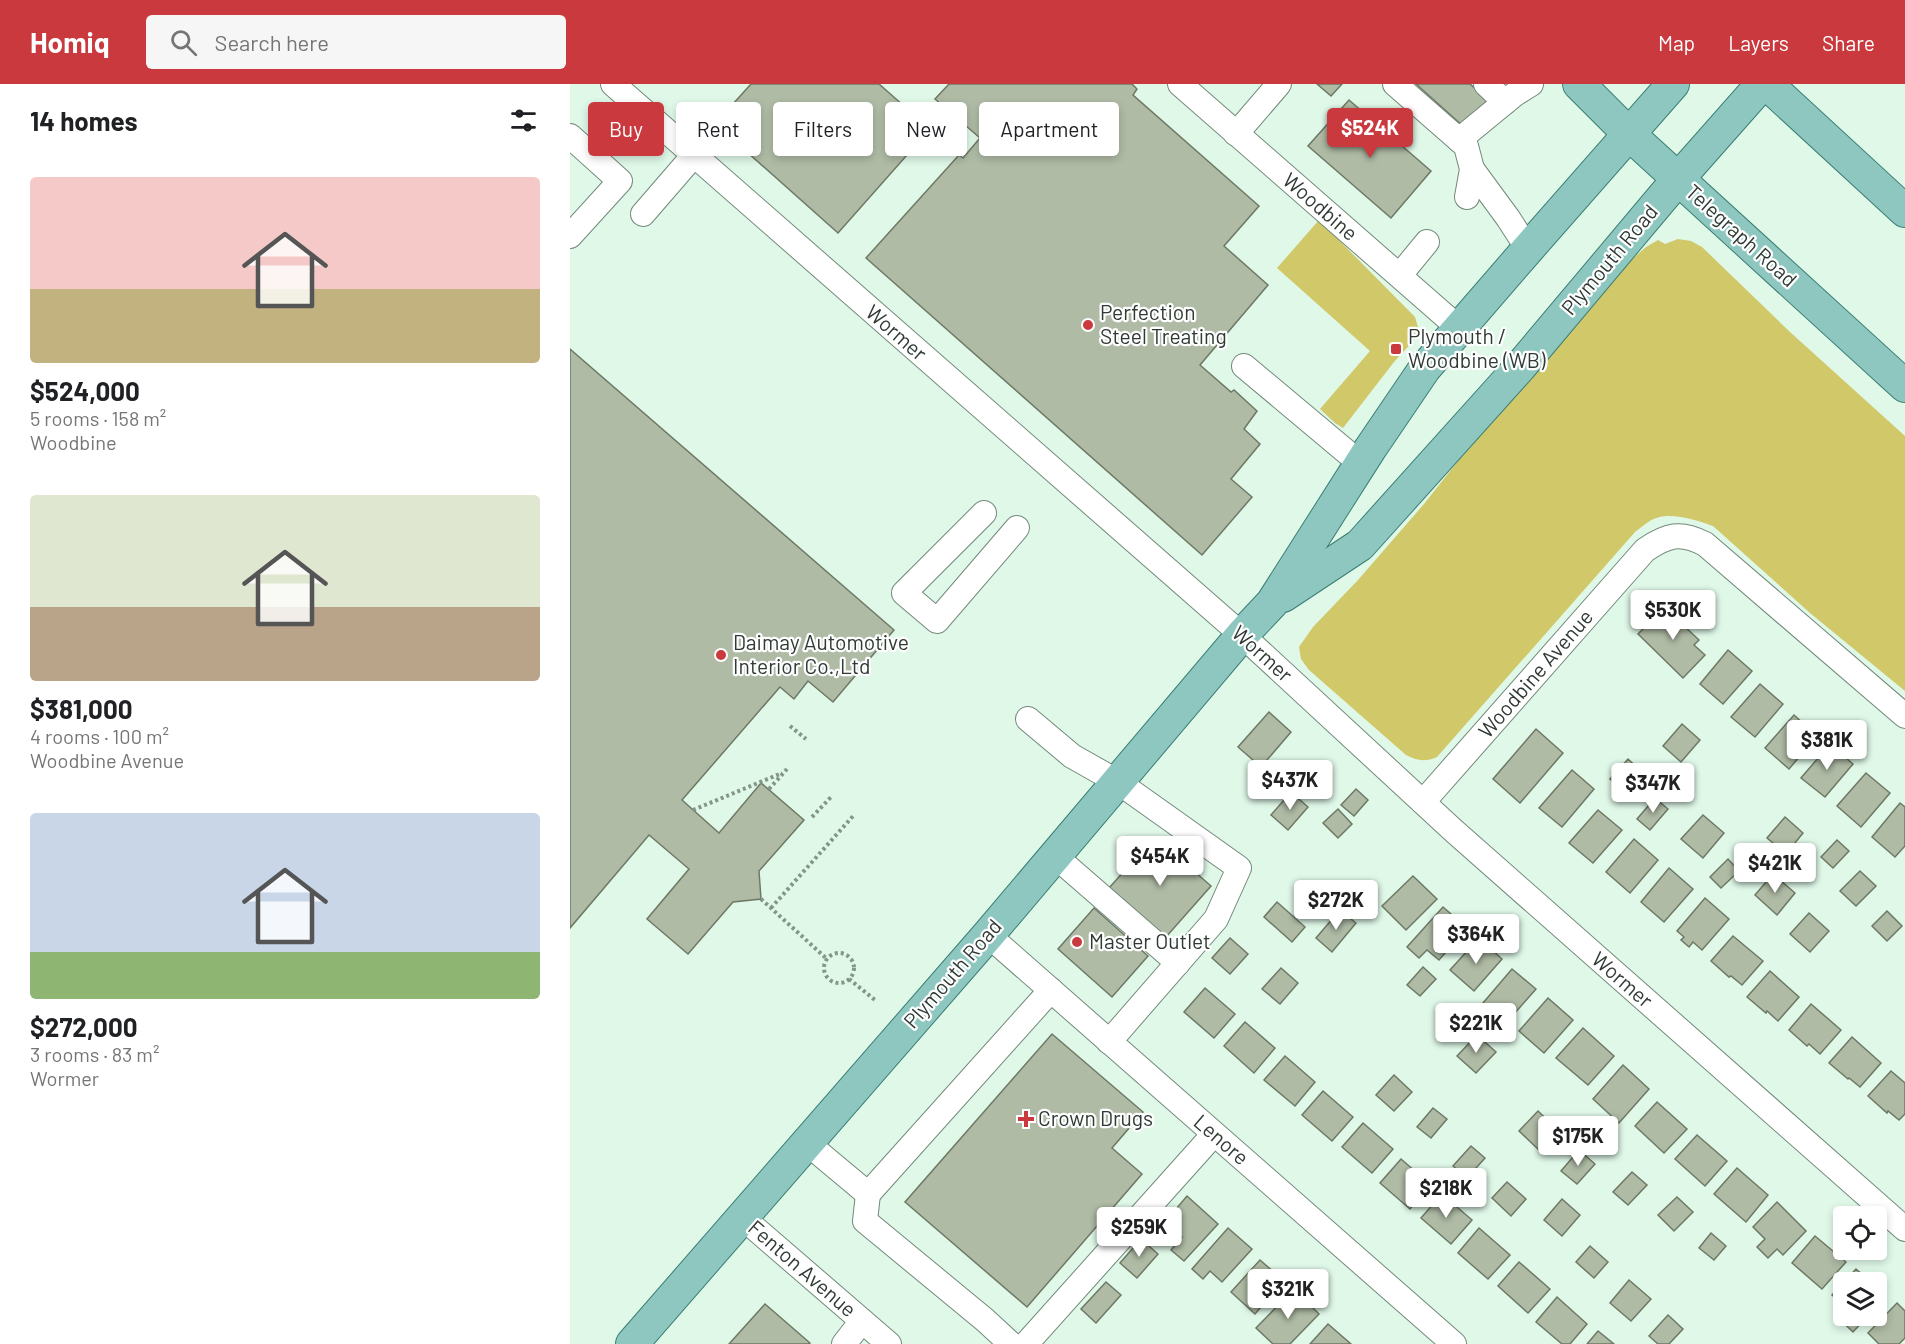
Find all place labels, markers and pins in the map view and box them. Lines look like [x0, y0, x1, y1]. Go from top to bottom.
pin: $524K [1328, 108, 1412, 159]
place label: Perfection Steel Treating [1100, 299, 1227, 348]
marker: Perfection Steel Treating [1081, 318, 1095, 332]
place label: Plymouth / Woodbine (WB) [1408, 323, 1546, 372]
marker: Plymouth / Woodbine (WB) [1389, 342, 1403, 356]
pin: $530K [1631, 590, 1715, 641]
place label: Daimay Automotive Interior Co.,Ltd [733, 629, 909, 678]
marker: Daimay Automotive Interior Co.,Ltd [714, 648, 728, 662]
pin: $381K [1785, 720, 1869, 771]
pin: $437K [1248, 760, 1332, 811]
pin: $347K [1611, 763, 1695, 814]
pin: $454K [1118, 836, 1202, 887]
pin: $421K [1733, 843, 1817, 894]
pin: $272K [1294, 880, 1378, 931]
pin: $364K [1434, 914, 1518, 965]
place label: Master Outlet [1089, 928, 1211, 953]
marker: Master Outlet [1070, 935, 1084, 949]
pin: $221K [1434, 1003, 1518, 1054]
place label: Crown Drugs [1038, 1105, 1153, 1130]
marker: Crown Drugs [1019, 1112, 1033, 1126]
pin: $175K [1536, 1116, 1620, 1167]
pin: $218K [1404, 1168, 1488, 1219]
pin: $259K [1097, 1207, 1181, 1258]
pin: $321K [1246, 1269, 1330, 1320]

